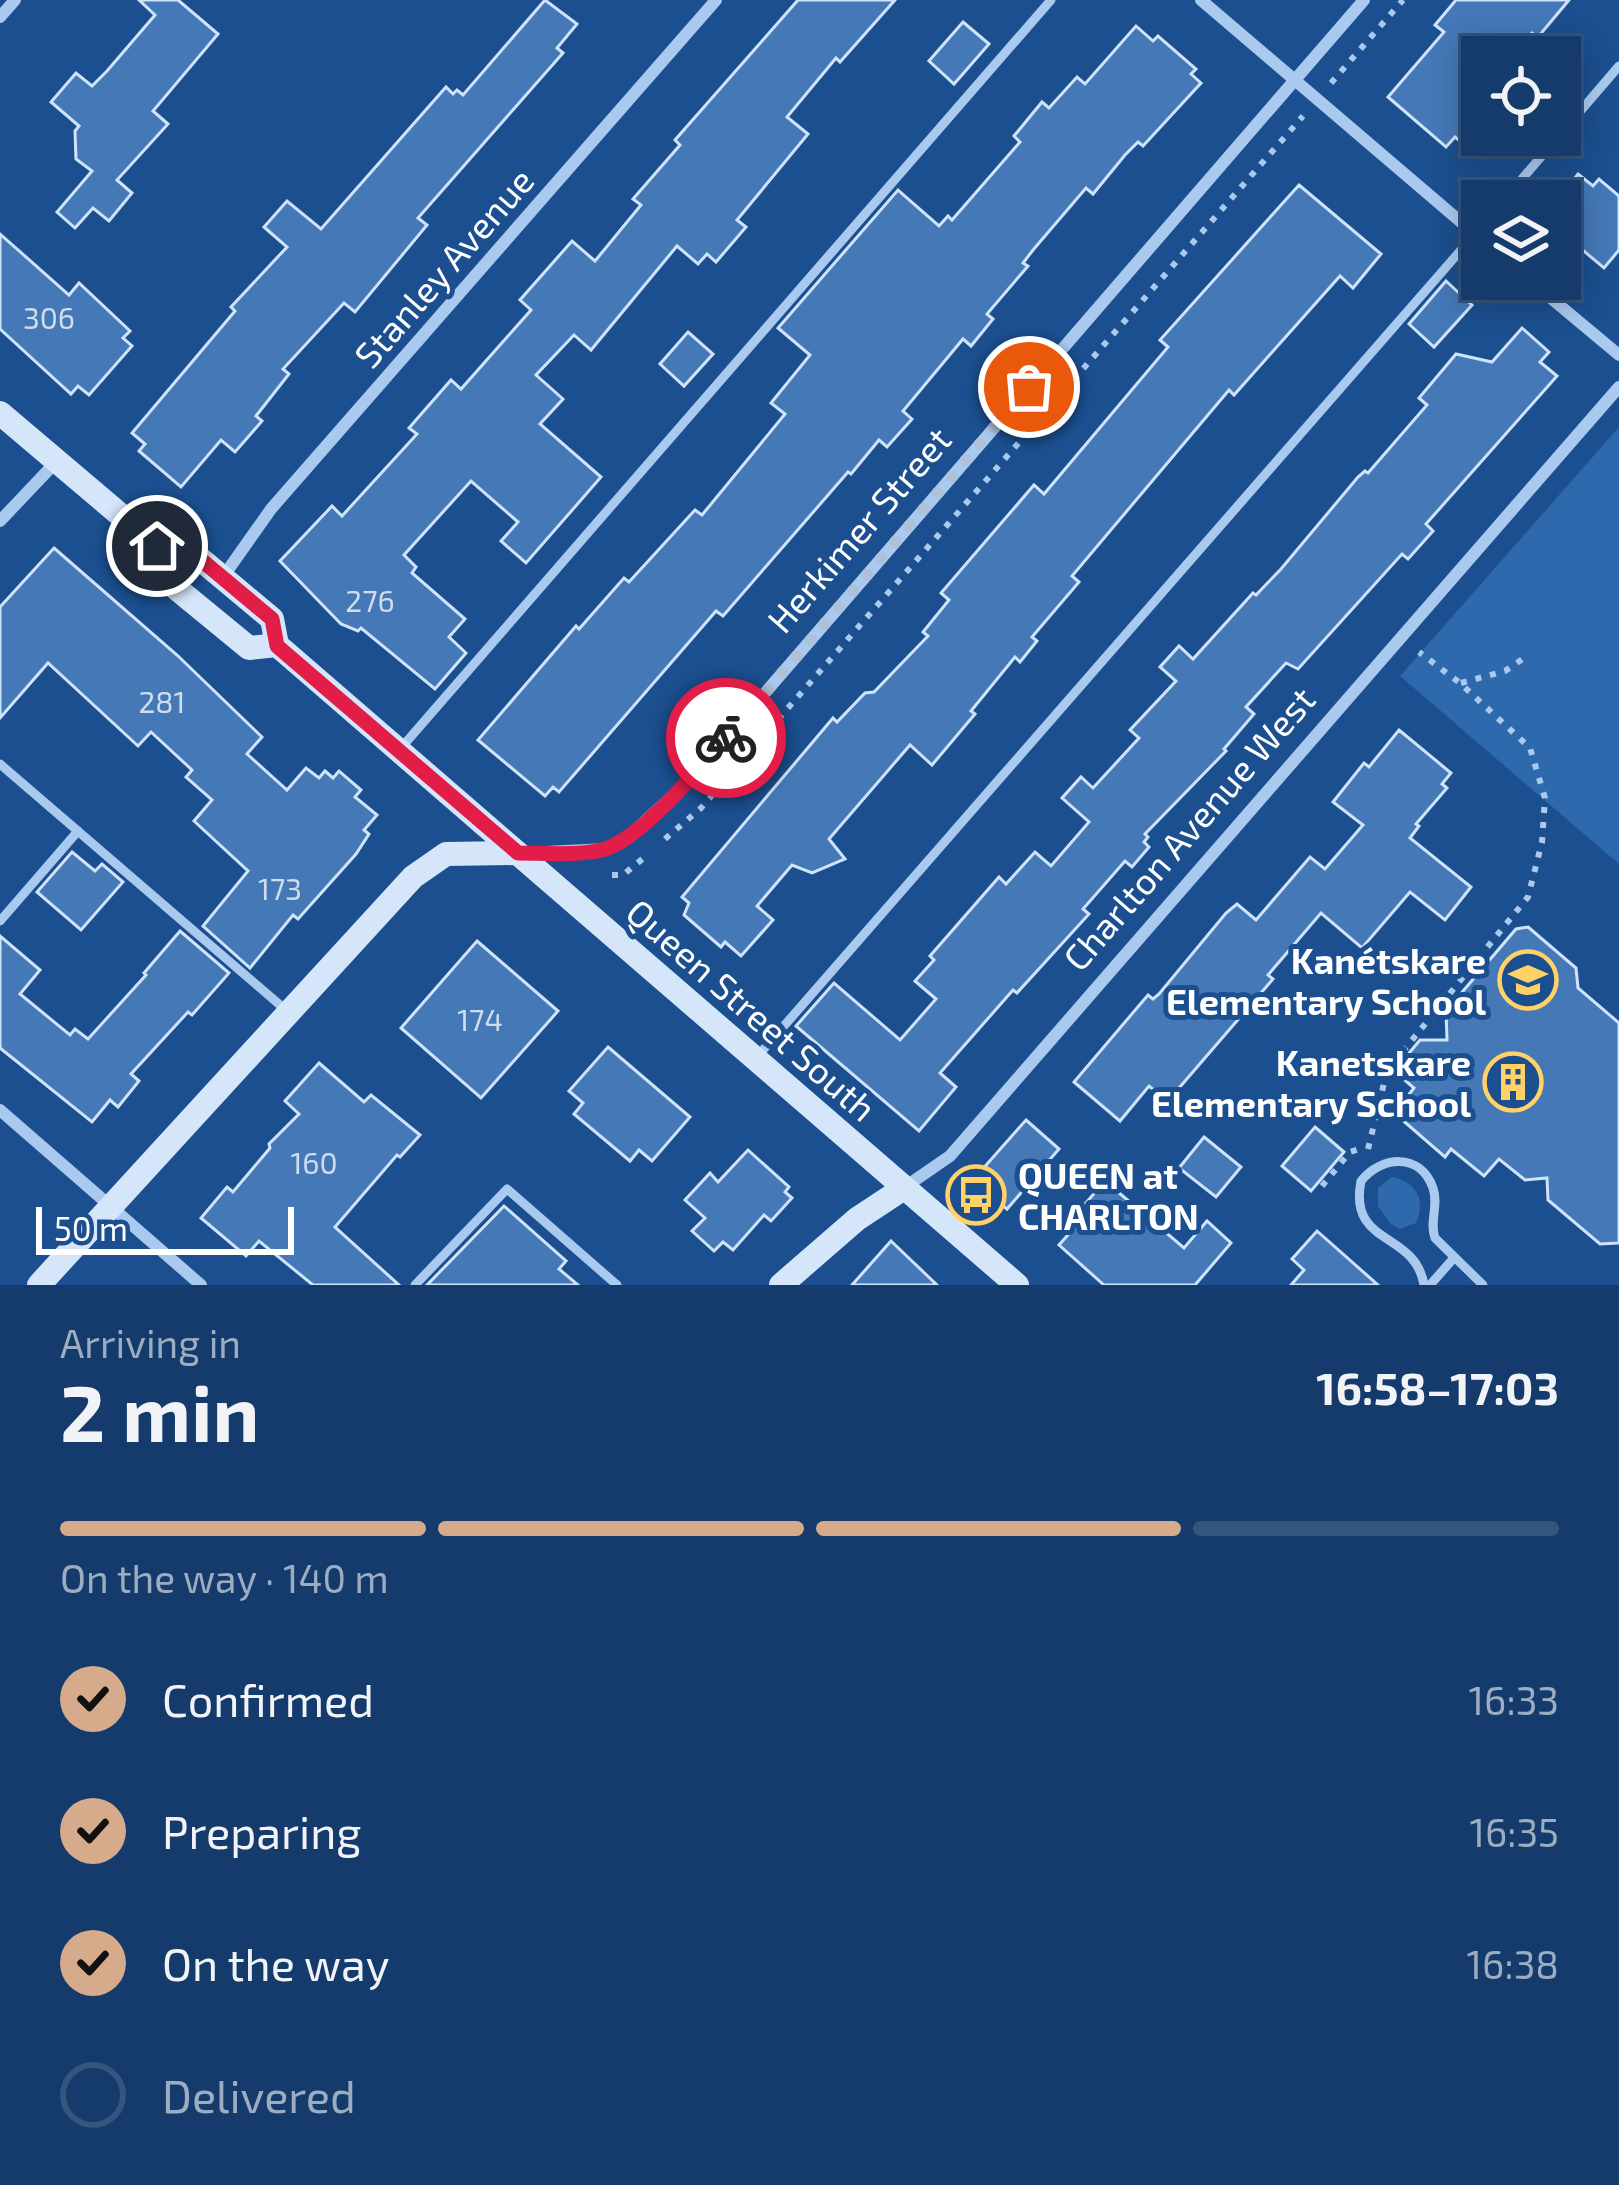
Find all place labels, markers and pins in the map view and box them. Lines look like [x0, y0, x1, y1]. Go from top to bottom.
pin [978, 336, 1080, 438]
pin [106, 495, 208, 597]
place label: Kanétskare Elementary School [1166, 938, 1486, 1023]
school or university icon: Kanétskare Elementary School [1497, 949, 1559, 1011]
place label: Kanetskare Elementary School [1151, 1040, 1471, 1125]
building icon: Kanetskare Elementary School [1482, 1051, 1544, 1113]
place label: QUEEN at CHARLTON [1018, 1153, 1199, 1237]
bus stop icon: QUEEN at CHARLTON [945, 1164, 1007, 1226]

